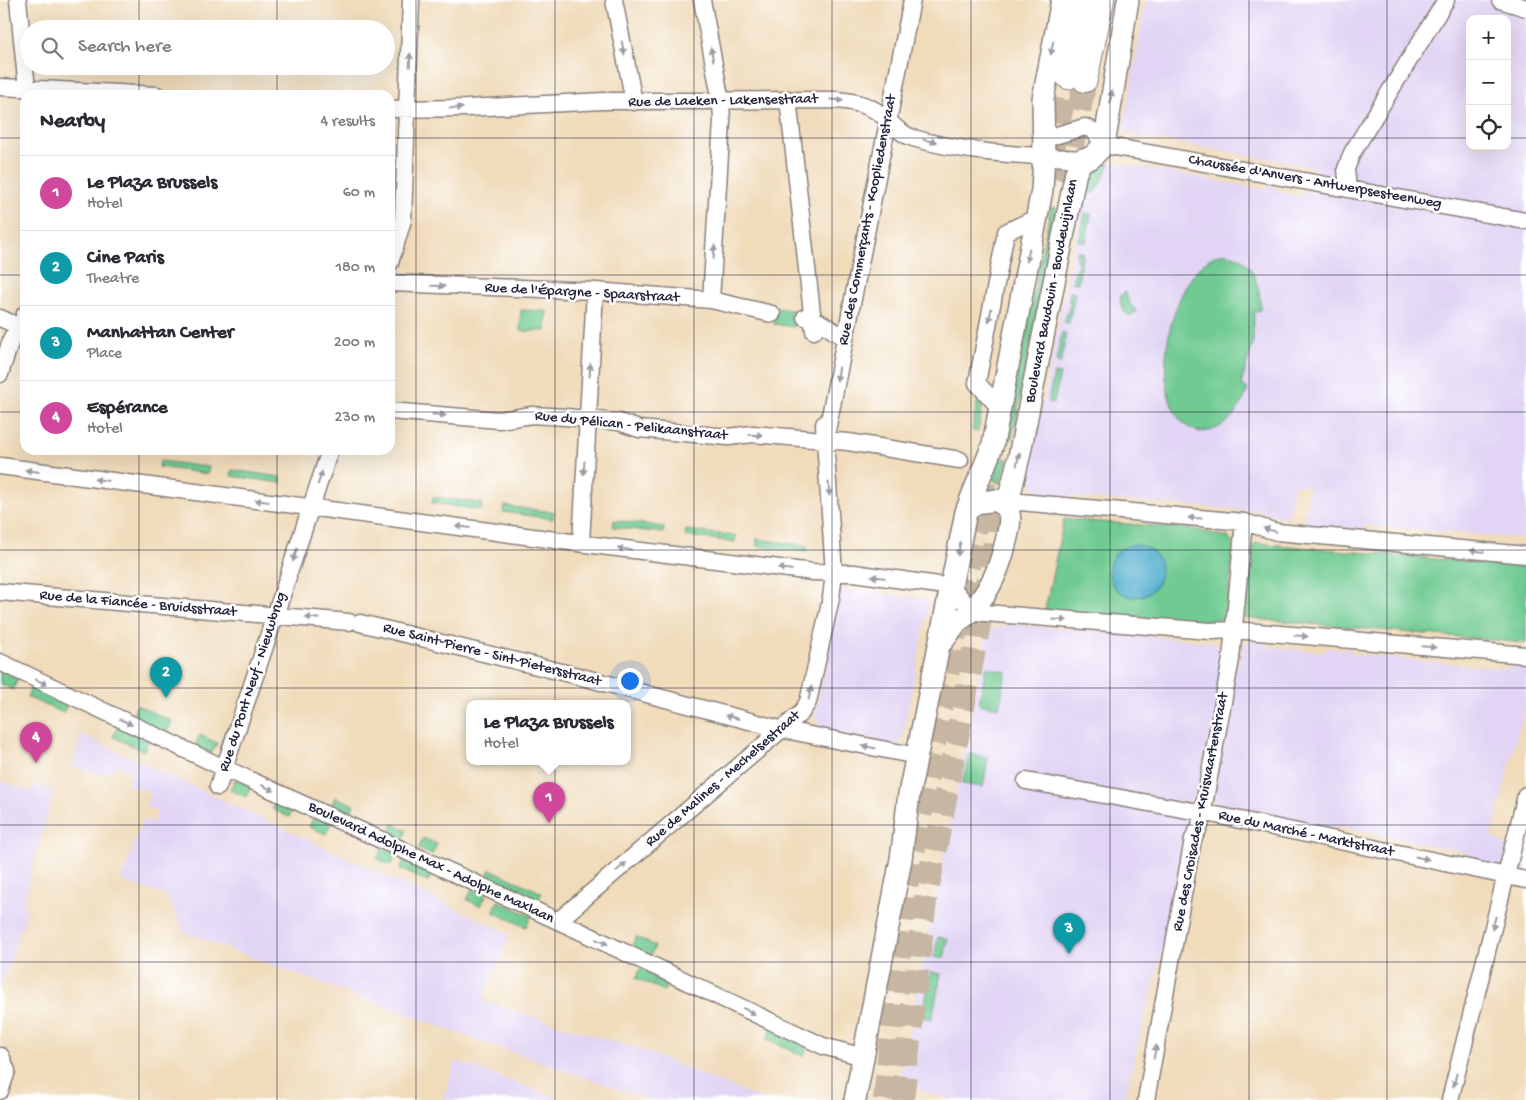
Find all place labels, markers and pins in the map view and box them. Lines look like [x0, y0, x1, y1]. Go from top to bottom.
pin: 2 [150, 657, 182, 698]
pin: 4 [20, 722, 52, 763]
pin: 1 [533, 782, 565, 823]
pin: 3 [1053, 913, 1085, 954]

